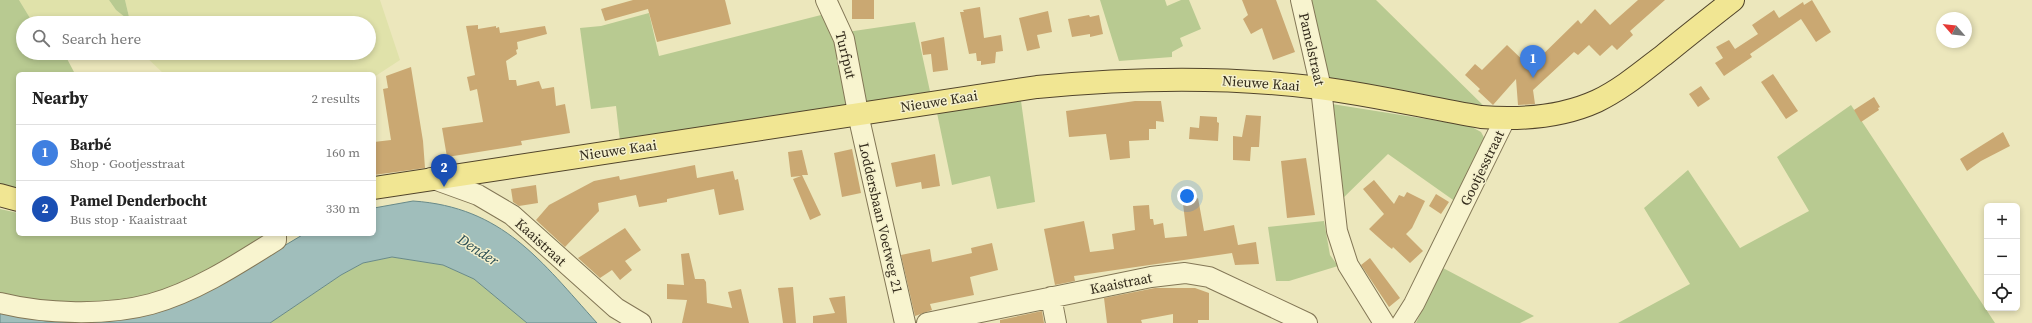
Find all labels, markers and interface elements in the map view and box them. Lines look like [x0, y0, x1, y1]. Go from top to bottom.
street label: Pamelstraat [1294, 11, 1330, 88]
north arrow [1936, 12, 1972, 48]
search box [16, 16, 376, 60]
icon: search [30, 27, 52, 49]
text: Search here [62, 28, 141, 49]
street label: Turfput [831, 29, 862, 81]
pin: 1 [1520, 45, 1546, 78]
street label: Nieuwe Kaai [1221, 70, 1301, 96]
street label: Nieuwe Kaai [899, 85, 979, 117]
text: Nearby [32, 86, 88, 110]
text: 2 results [312, 90, 360, 107]
street label: Gootjesstraat [1455, 127, 1509, 209]
text: Barbé [70, 134, 111, 155]
street label: Nieuwe Kaai [578, 135, 658, 165]
street label: Loddersbaan Voetweg 21 [854, 141, 908, 295]
text: 1 [41, 144, 49, 161]
text: 160 m [326, 144, 360, 161]
pin: 2 [431, 154, 457, 187]
text: Shop · Gootjesstraat [70, 155, 185, 172]
your location [1177, 186, 1197, 206]
text: Pamel Denderbocht [70, 190, 207, 211]
text: 2 [41, 200, 49, 217]
text: 330 m [326, 200, 360, 217]
map controls [1984, 203, 2020, 311]
button: + [1984, 203, 2020, 239]
text: Bus stop · Kaaistraat [70, 211, 187, 228]
street label: Kaaistraat [511, 214, 571, 271]
water label: Dender [453, 228, 504, 271]
button: − [1984, 239, 2020, 275]
street label: Kaaistraat [1088, 267, 1154, 299]
button: locate [1984, 275, 2020, 311]

